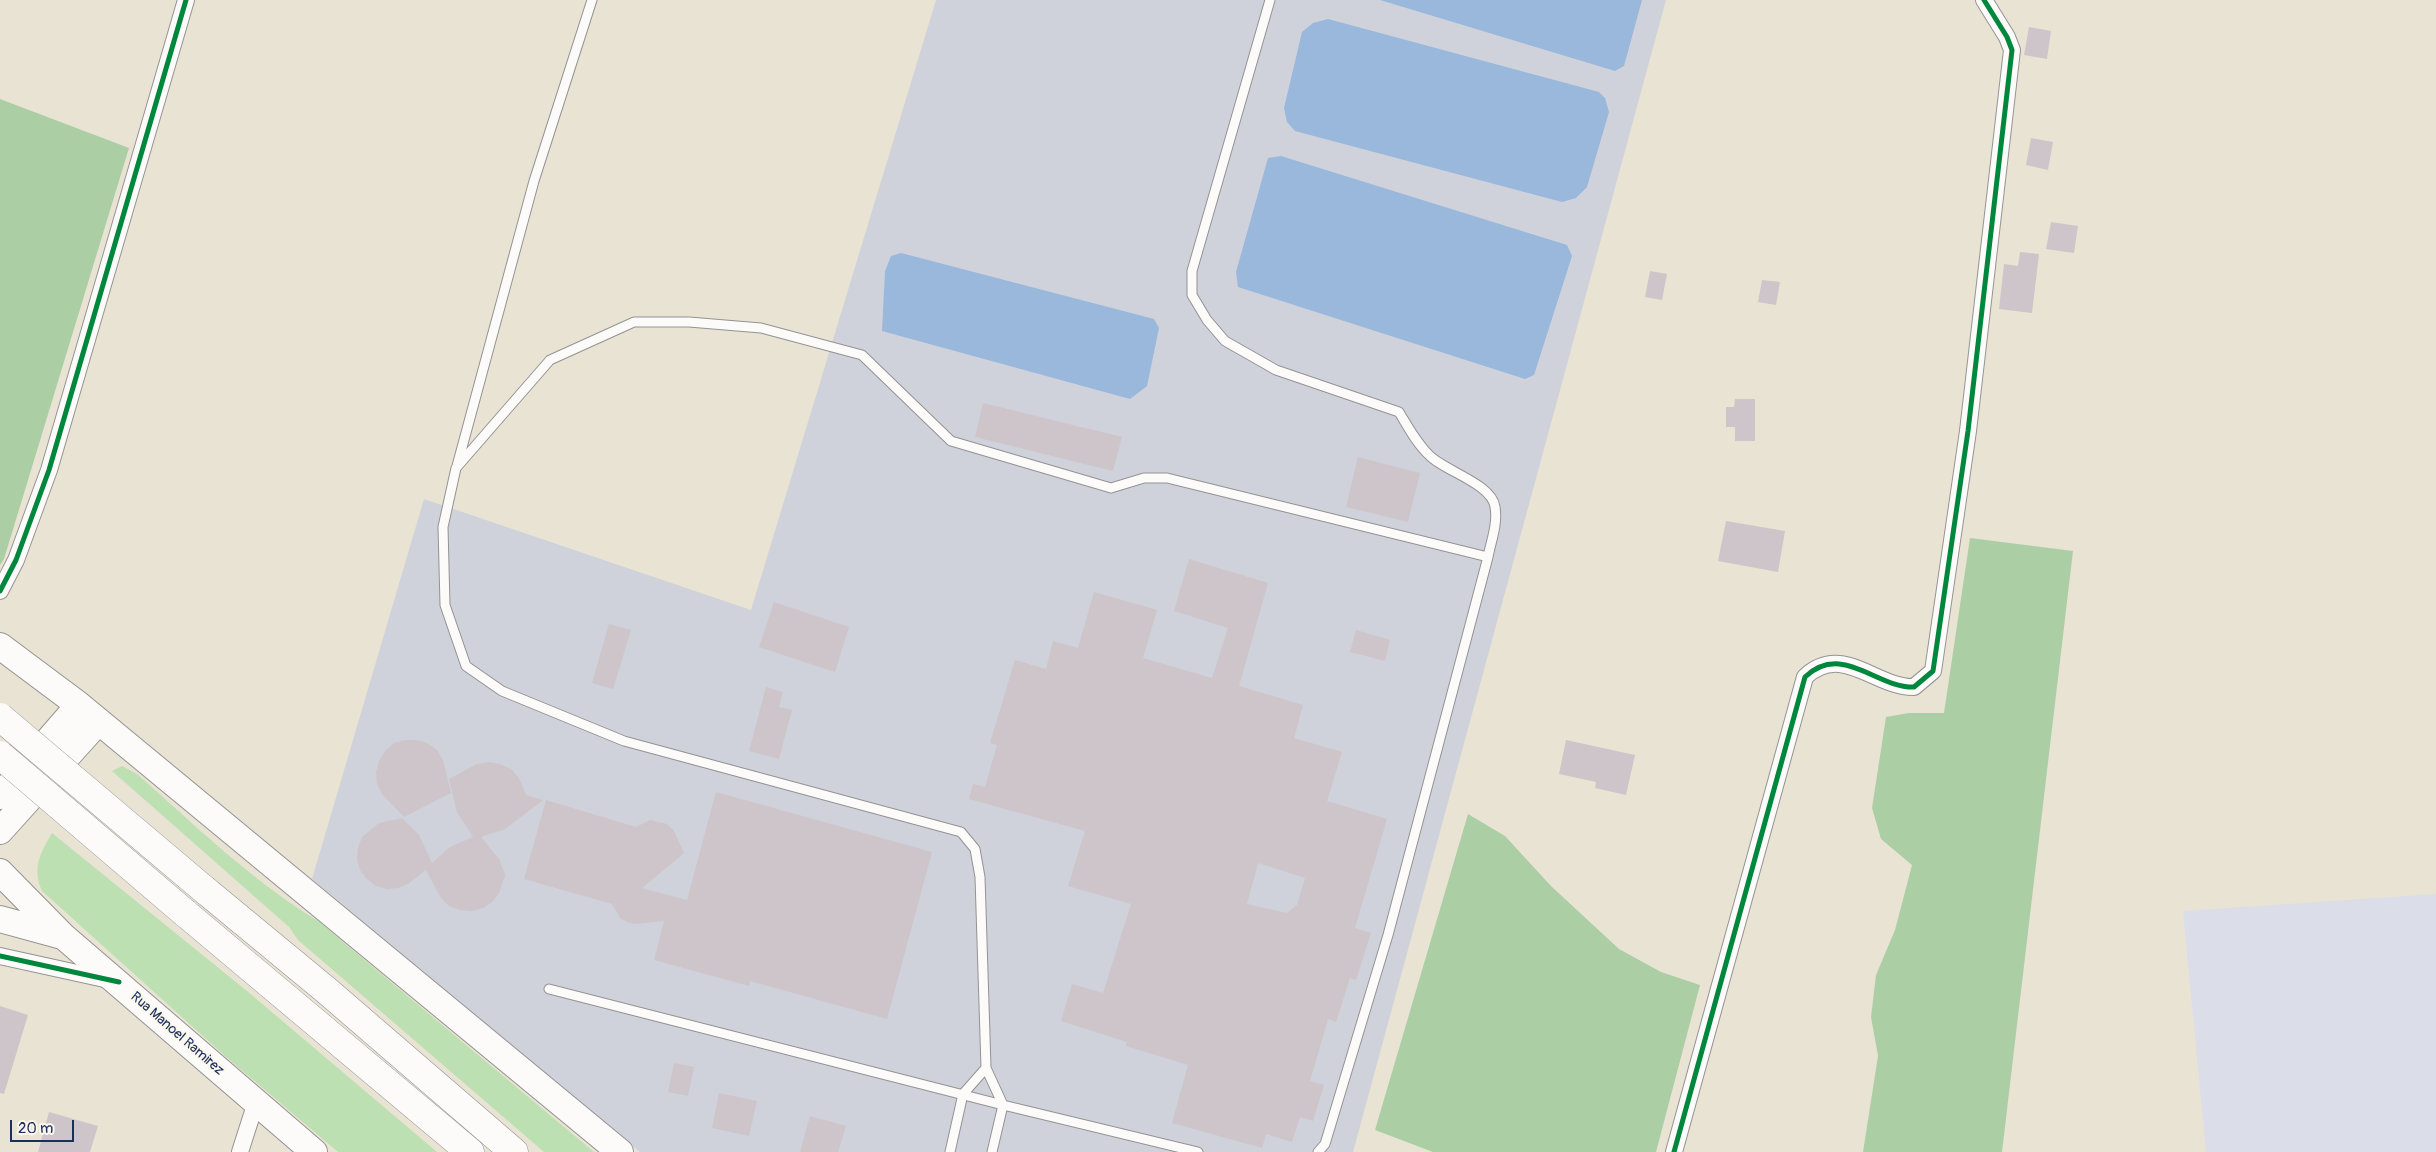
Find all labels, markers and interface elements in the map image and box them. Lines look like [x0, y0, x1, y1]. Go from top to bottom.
street label: Rua Manoel Ramirez [127, 989, 227, 1079]
scale bar [12, 1110, 76, 1142]
text: 20 m [18, 1119, 53, 1138]

